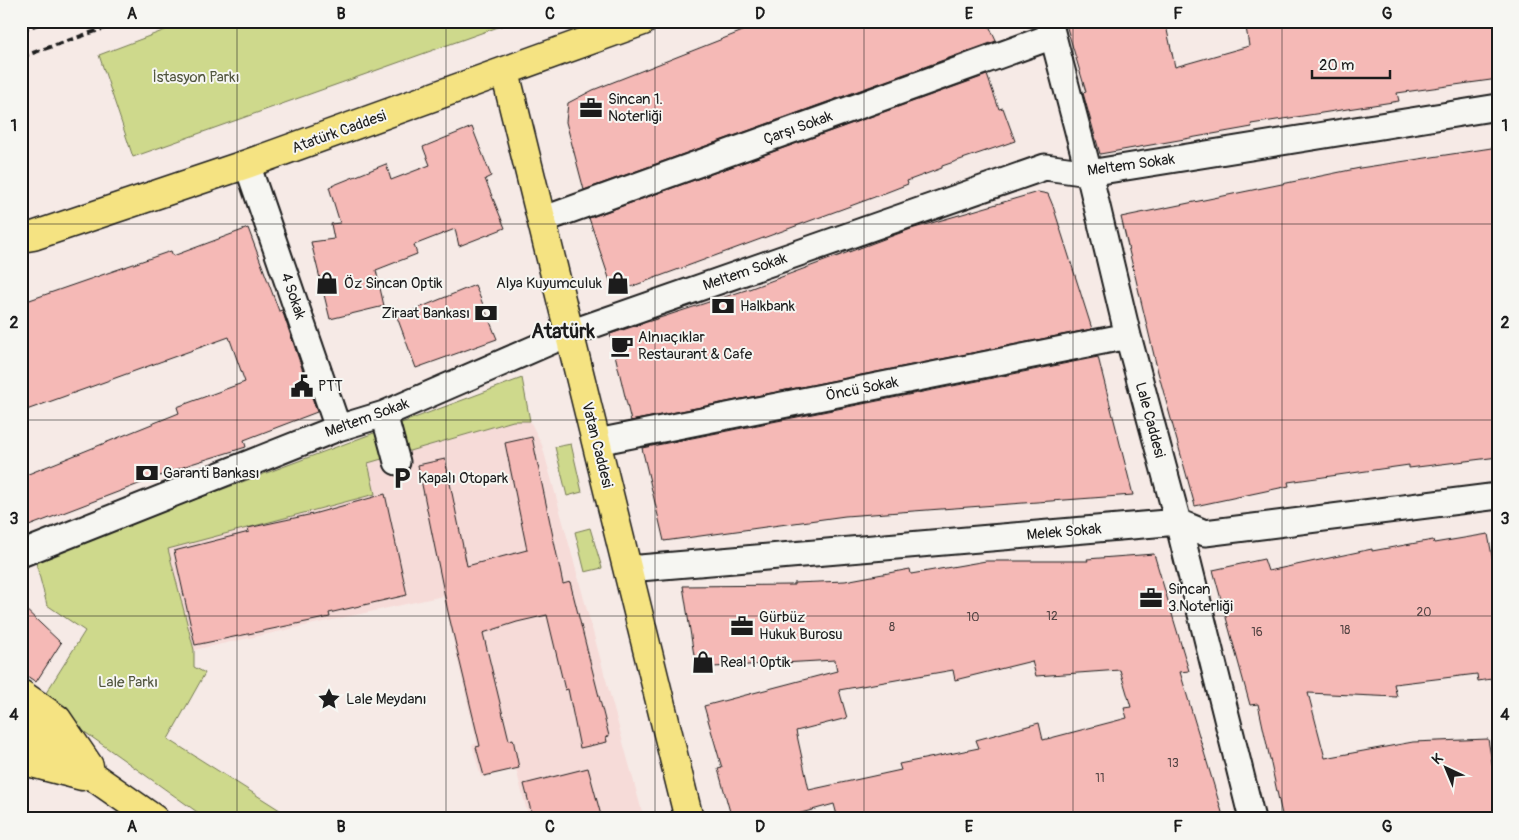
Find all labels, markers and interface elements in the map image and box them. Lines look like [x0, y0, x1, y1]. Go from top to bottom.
text: A [127, 4, 138, 24]
text: B [336, 4, 346, 24]
text: C [545, 4, 555, 24]
text: D [755, 4, 765, 24]
text: E [965, 4, 974, 24]
text: F [1173, 4, 1183, 24]
text: G [1382, 4, 1393, 24]
scale bar [1312, 48, 1389, 80]
text: 20 m [1319, 56, 1354, 75]
park label: İstasyon Parkı [152, 68, 240, 87]
place label: Sincan 1. Noterliği [608, 90, 663, 126]
office icon: Sincan 1. Noterliği [578, 95, 604, 121]
street label: Atatürk Caddesi [289, 106, 389, 158]
street label: Çarşı Sokak [761, 107, 836, 149]
text: 1 [11, 116, 17, 136]
text: 1 [1502, 116, 1508, 136]
street label: Meltem Sokak [1086, 149, 1177, 181]
street label: Meltem Sokak [700, 248, 790, 295]
street label: 4 Sokak [276, 270, 310, 323]
shop icon: Öz Sincan Optik [314, 270, 340, 296]
shop icon: Alya Kuyumculuk [605, 270, 631, 296]
place label: Öz Sincan Optik [344, 274, 443, 293]
place label: Alya Kuyumculuk [496, 274, 603, 293]
bank icon: Halkbank [710, 293, 736, 319]
place label: Halkbank [740, 297, 796, 316]
bank icon: Ziraat Bankası [473, 300, 499, 326]
place label: Ziraat Bankası [381, 304, 470, 323]
text: 2 [10, 313, 19, 333]
text: 2 [1501, 313, 1510, 333]
district label: Atatürk [531, 319, 595, 344]
place label: Alnıaçıklar Restaurant & Cafe [638, 328, 753, 364]
cafe icon: Alnıaçıklar Restaurant & Cafe [609, 333, 635, 359]
public building icon: PTT [289, 373, 315, 399]
street label: Öncü Sokak [824, 373, 901, 405]
place label: PTT [318, 377, 343, 396]
street label: Lale Caddesi [1131, 380, 1169, 460]
street label: Meltem Sokak [322, 394, 412, 442]
street label: Vatan Caddesi [577, 400, 617, 490]
bank icon: Garanti Bankası [134, 460, 160, 486]
place label: Garanti Bankası [163, 464, 260, 483]
parking icon: Kapalı Otopark [389, 465, 415, 491]
place label: Kapalı Otopark [418, 469, 509, 488]
text: 3 [10, 509, 19, 529]
text: 3 [1501, 509, 1510, 529]
street label: Melek Sokak [1026, 519, 1103, 545]
place label: Sincan 3.Noterliği [1168, 580, 1233, 616]
office icon: Sincan 3.Noterliği [1138, 585, 1164, 611]
house number: 20 [1417, 605, 1431, 620]
place label: Gürbüz Hukuk Burosu [759, 608, 842, 644]
house number: 12 [1046, 609, 1058, 624]
house number: 10 [967, 610, 979, 625]
office icon: Gürbüz Hukuk Burosu [729, 613, 755, 639]
house number: 8 [889, 620, 895, 635]
house number: 18 [1340, 623, 1350, 638]
house number: 16 [1251, 625, 1263, 640]
shop icon: Real 1 Optik [690, 649, 716, 675]
place label: Real 1 Optik [720, 653, 791, 672]
park label: Lale Parkı [98, 673, 158, 692]
place icon: Lale Meydanı [316, 686, 342, 712]
place label: Lale Meydanı [346, 690, 427, 709]
text: 4 [9, 705, 19, 725]
text: 4 [1500, 705, 1510, 725]
north arrow [1422, 742, 1472, 792]
text: K [1428, 750, 1447, 768]
house number: 13 [1167, 756, 1179, 771]
house number: 11 [1095, 771, 1105, 786]
text: A [127, 817, 138, 837]
text: B [336, 817, 346, 837]
text: C [545, 817, 555, 837]
text: D [755, 817, 765, 837]
text: E [965, 817, 974, 837]
text: F [1173, 817, 1183, 837]
text: G [1382, 817, 1393, 837]

